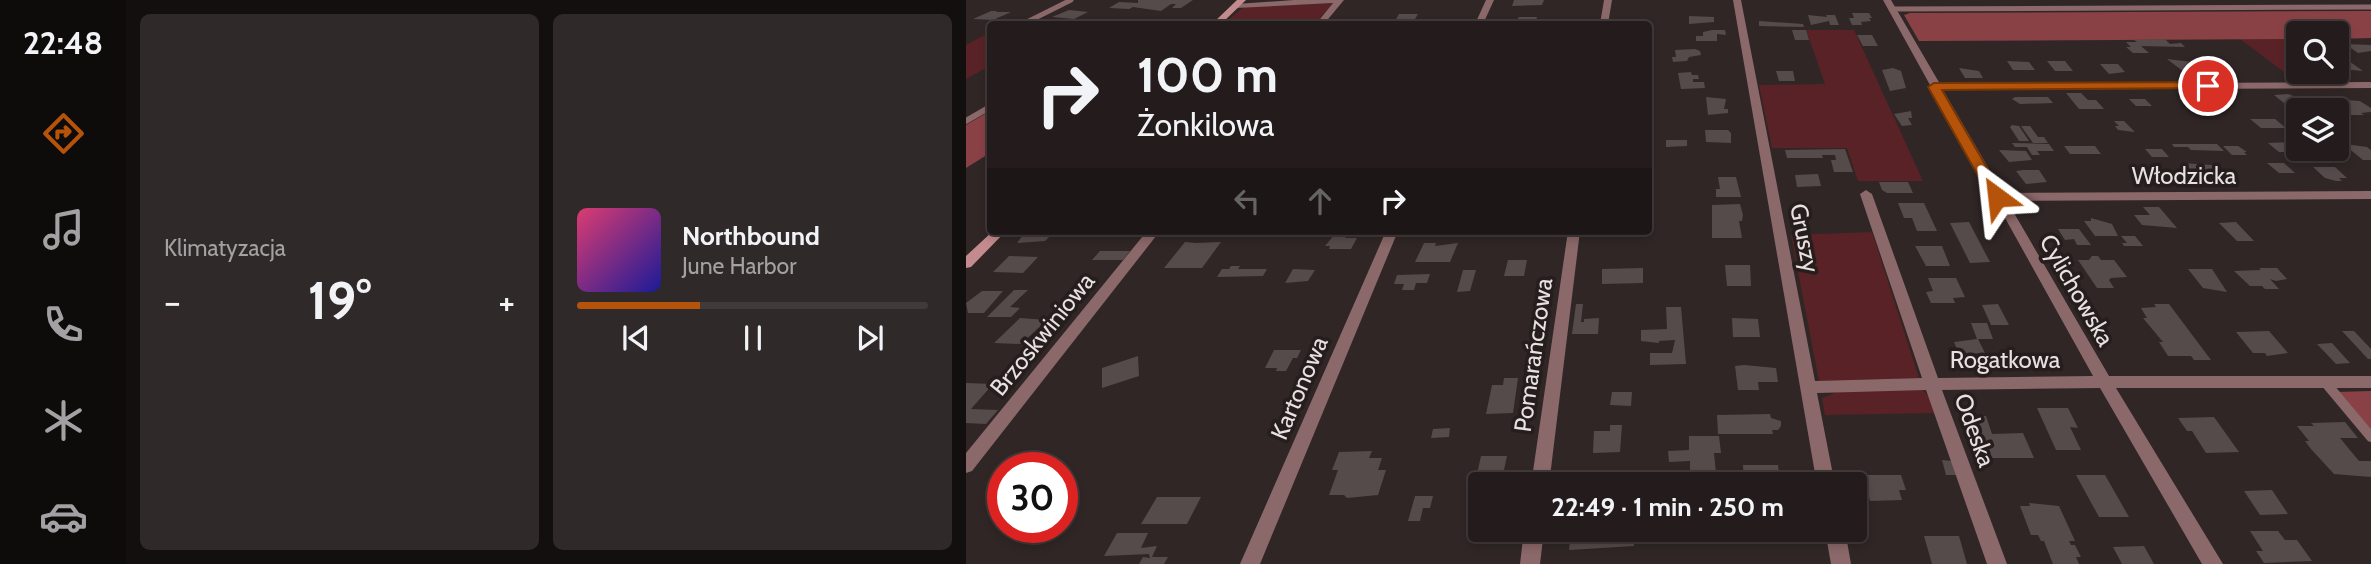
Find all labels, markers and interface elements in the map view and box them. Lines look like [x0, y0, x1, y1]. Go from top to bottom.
map controls [2286, 21, 2349, 161]
button: search [2286, 21, 2349, 84]
text: 22:48 [23, 23, 103, 62]
text: 100 m [1137, 45, 1278, 104]
icon: right [1022, 49, 1113, 140]
pin [2178, 56, 2238, 116]
icon: arrive [2189, 67, 2227, 105]
button: layers [2286, 98, 2349, 161]
text: Żonkilowa [1137, 105, 1274, 144]
icon: directions [39, 109, 88, 158]
position arrow [1960, 160, 2034, 234]
street label: Włodzicka [2132, 161, 2237, 190]
icon: left [1228, 182, 1266, 220]
icon: ahead [1301, 182, 1339, 220]
icon: right [1374, 182, 1412, 220]
street label: Gruszy [1784, 201, 1826, 275]
icon: music [39, 205, 88, 254]
text: Northbound [682, 220, 820, 252]
street label: Cylichowska [2033, 229, 2121, 351]
text: Klimatyzacja [164, 234, 286, 262]
text: June Harbor [682, 252, 796, 280]
street label: Brzoskwiniowa [984, 266, 1101, 401]
text: 19° [308, 269, 371, 332]
street label: Pomarańczowa [1508, 276, 1558, 434]
text: − [164, 278, 181, 325]
text: + [498, 278, 515, 325]
icon: phone [39, 300, 88, 349]
icon: previous [617, 319, 655, 357]
icon: pause [734, 319, 772, 357]
icon: next [851, 319, 889, 357]
street label: Kartonowa [1264, 332, 1334, 444]
street label: Rogatkowa [1950, 345, 2061, 374]
street label: Odeska [1948, 389, 2002, 471]
icon: climate [39, 396, 88, 445]
speed limit sign: 30 [987, 452, 1078, 543]
text: 22:49 · 1 min · 250 m [1551, 491, 1784, 523]
icon: car [39, 492, 88, 541]

